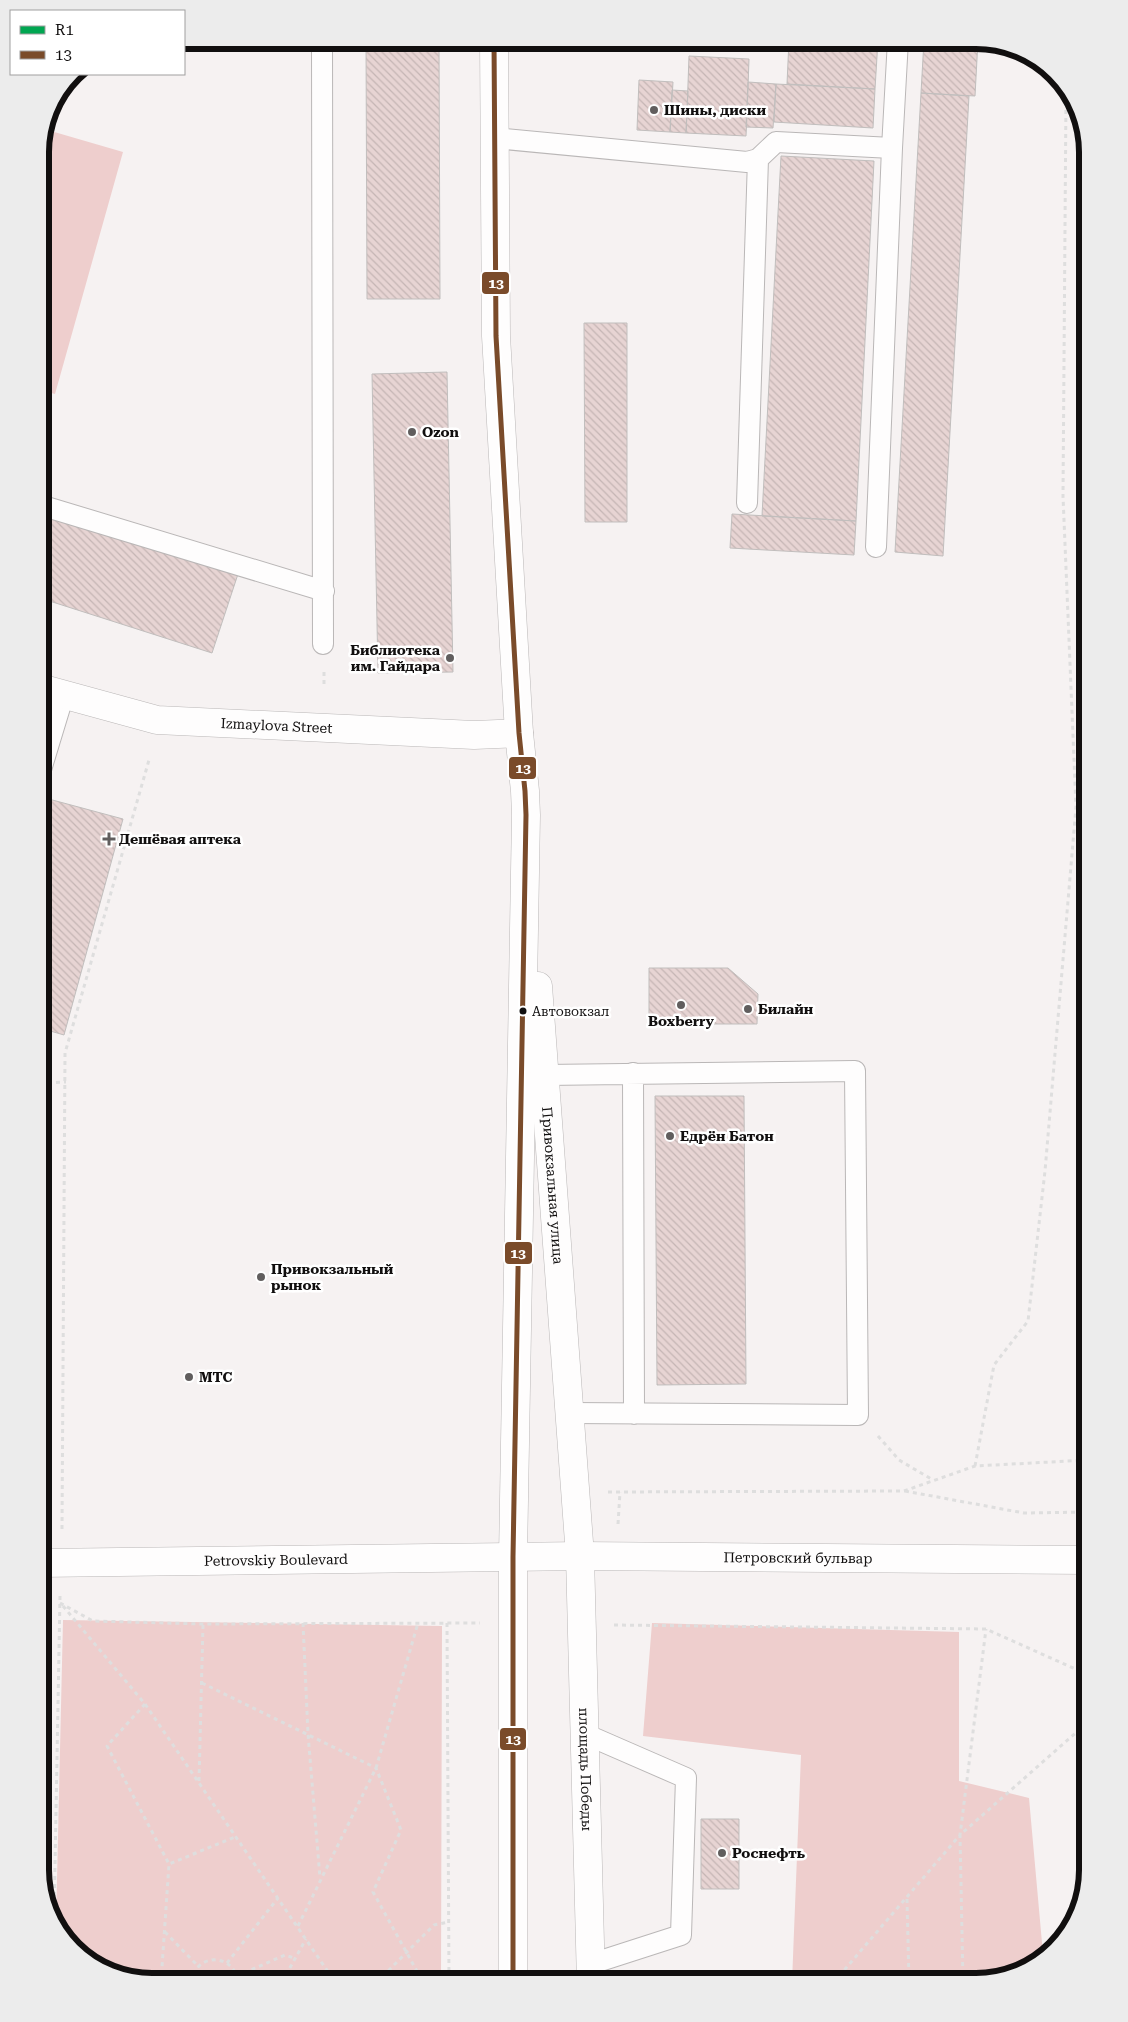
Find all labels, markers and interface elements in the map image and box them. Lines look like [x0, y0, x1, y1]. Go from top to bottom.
legend [10, 10, 185, 75]
text: R1 [55, 21, 74, 39]
text: 13 [55, 46, 72, 64]
place label: Шины, диски [664, 102, 767, 118]
marker: Шины, диски [648, 104, 660, 116]
line badge: 13 [481, 271, 510, 295]
text: 13 [488, 275, 504, 291]
place label: Ozon [422, 424, 460, 440]
marker: Ozon [406, 426, 418, 438]
place label: Библиотека им. Гайдара [350, 642, 441, 674]
marker: Библиотека им. Гайдара [444, 652, 456, 664]
street label: Izmaylova Street [220, 715, 333, 736]
line badge: 13 [508, 756, 537, 780]
text: 13 [515, 760, 531, 776]
place label: Дешёвая аптека [119, 831, 242, 847]
marker: Дешёвая аптека [103, 833, 115, 845]
marker: Boxberry [675, 999, 687, 1011]
place label: Билайн [758, 1001, 814, 1017]
marker: Билайн [742, 1003, 754, 1015]
place label: Автовокзал [532, 1004, 609, 1019]
marker: Автовокзал [518, 1006, 528, 1016]
place label: Boxberry [648, 1013, 715, 1029]
street label: Привокзальная улица [539, 1106, 567, 1265]
place label: Едрён Батон [680, 1128, 774, 1144]
marker: Едрён Батон [664, 1130, 676, 1142]
line badge: 13 [504, 1241, 533, 1265]
text: 13 [510, 1245, 526, 1261]
place label: Привокзальный рынок [271, 1261, 394, 1293]
marker: Привокзальный рынок [255, 1271, 267, 1283]
place label: МТС [199, 1369, 232, 1385]
marker: МТС [183, 1371, 195, 1383]
street label: Петровский бульвар [723, 1549, 872, 1566]
street label: Petrovskiy Boulevard [204, 1551, 348, 1569]
street label: площадь Победы [576, 1708, 595, 1831]
line badge: 13 [499, 1727, 527, 1751]
text: 13 [505, 1731, 521, 1747]
place label: Роснефть [732, 1845, 806, 1861]
marker: Роснефть [716, 1847, 728, 1859]

